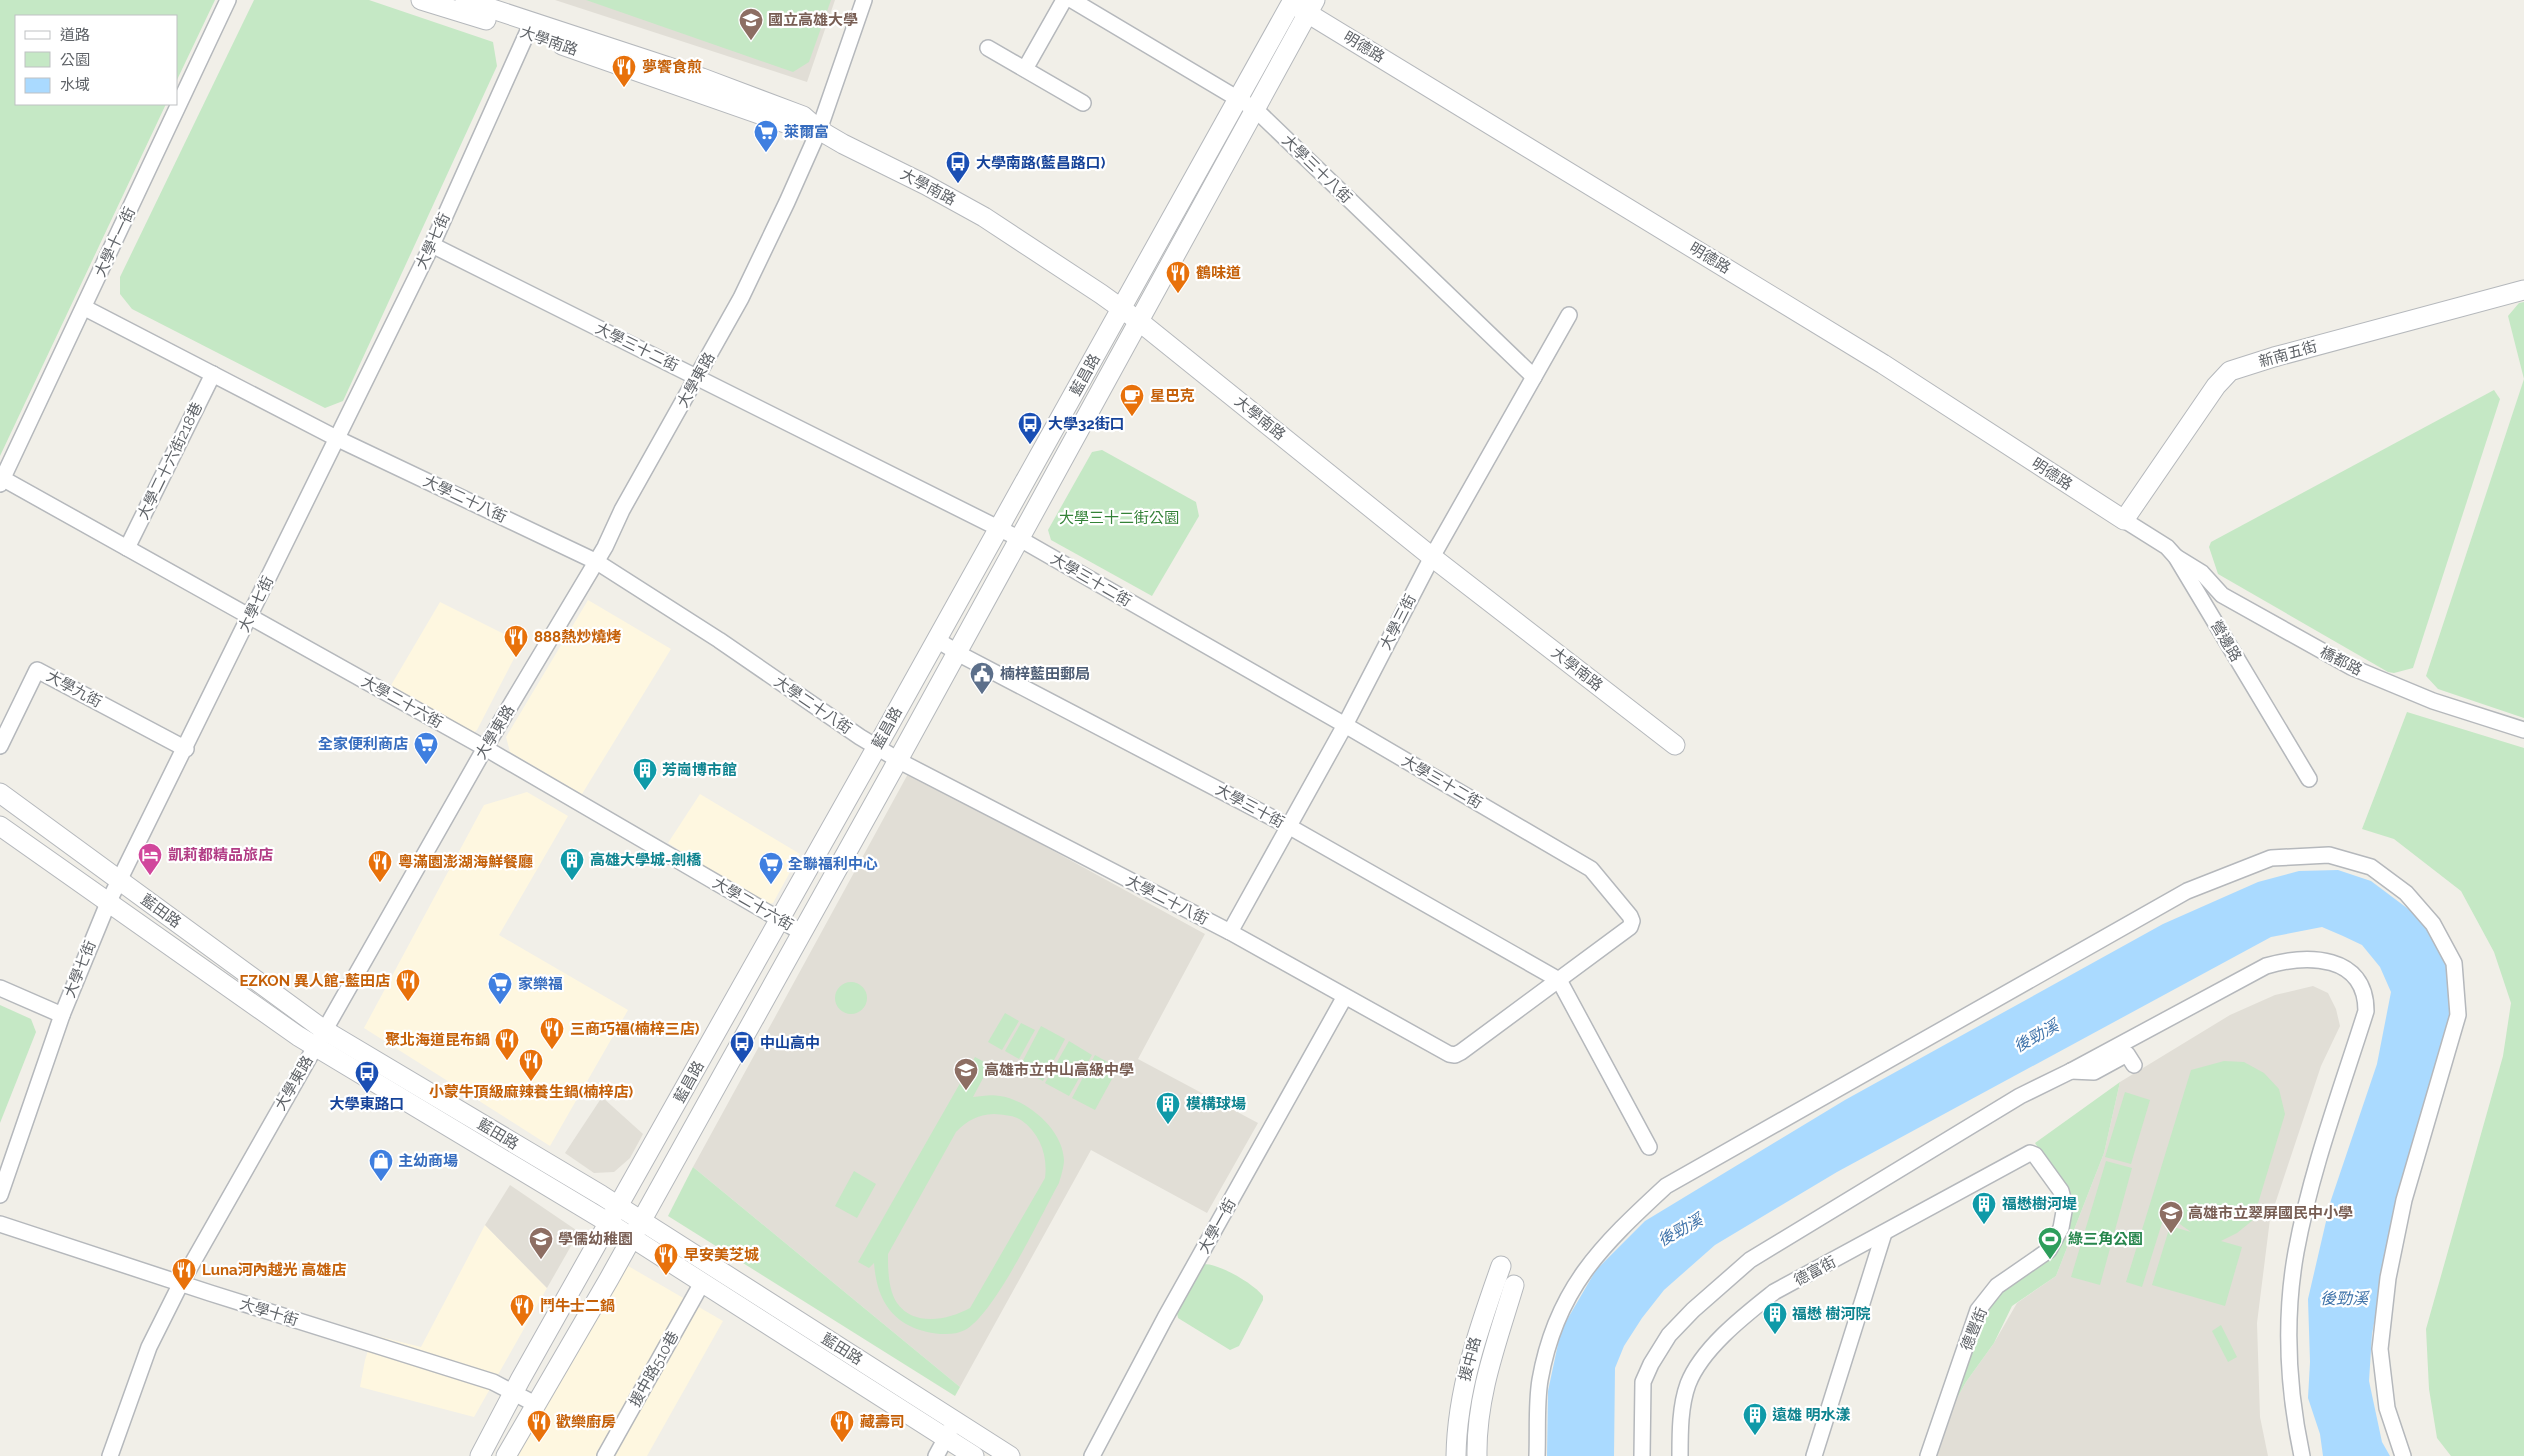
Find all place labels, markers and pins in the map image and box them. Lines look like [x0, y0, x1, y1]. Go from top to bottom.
school or university icon: 國立高雄大學 [738, 7, 764, 41]
place label: 國立高雄大學 [768, 11, 858, 29]
restaurant icon: 夢饗食煎 [611, 54, 637, 88]
place label: 夢饗食煎 [642, 58, 702, 76]
supermarket icon: 萊爾富 [753, 119, 779, 153]
place label: 萊爾富 [784, 123, 829, 141]
bus stop icon: 大學南路(藍昌路口) [945, 150, 971, 184]
place label: 大學南路(藍昌路口) [976, 154, 1106, 172]
restaurant icon: 鶴味道 [1165, 260, 1191, 294]
place label: 鶴味道 [1196, 264, 1241, 282]
cafe icon: 星巴克 [1119, 383, 1145, 417]
place label: 星巴克 [1150, 387, 1195, 405]
bus stop icon: 大學32街口 [1017, 411, 1043, 445]
place label: 大學32街口 [1048, 415, 1125, 433]
restaurant icon: 888熱炒燒烤 [503, 624, 529, 658]
place label: 888熱炒燒烤 [534, 628, 621, 646]
public building icon: 楠梓藍田郵局 [969, 661, 995, 695]
place label: 楠梓藍田郵局 [1000, 665, 1090, 683]
supermarket icon: 全家便利商店 [413, 731, 439, 765]
place label: 全家便利商店 [318, 735, 408, 753]
building icon: 芳崗博市館 [632, 757, 658, 791]
place label: 芳崗博市館 [662, 761, 737, 779]
hotel icon: 凱莉都精品旅店 [137, 842, 163, 876]
place label: 凱莉都精品旅店 [168, 846, 273, 864]
building icon: 高雄大學城-劍橋 [559, 847, 585, 881]
restaurant icon: 粵滿園澎湖海鮮餐廳 [367, 849, 393, 883]
place label: 高雄大學城-劍橋 [590, 851, 702, 869]
supermarket icon: 全聯福利中心 [758, 851, 784, 885]
place label: 粵滿園澎湖海鮮餐廳 [398, 853, 533, 871]
place label: 全聯福利中心 [788, 855, 878, 873]
restaurant icon: EZKON 異人館-藍田店 [395, 968, 421, 1002]
supermarket icon: 家樂福 [487, 971, 513, 1005]
place label: EZKON 異人館-藍田店 [240, 972, 390, 990]
place label: 家樂福 [518, 975, 563, 993]
restaurant icon: 三商巧福(楠梓三店) [539, 1016, 565, 1050]
place label: 三商巧福(楠梓三店) [570, 1020, 700, 1038]
restaurant icon: 聚北海道昆布鍋 [494, 1027, 520, 1061]
bus stop icon: 中山高中 [729, 1030, 755, 1064]
place label: 聚北海道昆布鍋 [385, 1031, 490, 1049]
place label: 中山高中 [760, 1034, 820, 1052]
restaurant icon: 小蒙牛頂級麻辣養生鍋(楠梓店) [518, 1048, 544, 1082]
school or university icon: 高雄市立中山高級中學 [953, 1057, 979, 1091]
bus stop icon: 大學東路口 [354, 1060, 380, 1094]
place label: 高雄市立中山高級中學 [984, 1061, 1134, 1079]
place label: 小蒙牛頂級麻辣養生鍋(楠梓店) [429, 1083, 634, 1101]
building icon: 模構球場 [1155, 1091, 1181, 1125]
place label: 大學東路口 [329, 1095, 405, 1113]
place label: 模構球場 [1186, 1095, 1246, 1113]
shop icon: 主幼商場 [368, 1148, 394, 1182]
place label: 主幼商場 [398, 1152, 458, 1170]
building icon: 福懋樹河堤 [1971, 1191, 1997, 1225]
place label: 福懋樹河堤 [2002, 1195, 2077, 1213]
school or university icon: 高雄市立翠屏國民中小學 [2158, 1200, 2184, 1234]
place label: 高雄市立翠屏國民中小學 [2188, 1204, 2353, 1222]
school or university icon: 學儒幼稚園 [528, 1226, 554, 1260]
sports icon: 綠三角公園 [2037, 1226, 2063, 1260]
place label: 學儒幼稚園 [558, 1230, 633, 1248]
place label: 綠三角公園 [2068, 1230, 2143, 1248]
restaurant icon: 早安美芝城 [653, 1242, 679, 1276]
place label: 早安美芝城 [684, 1246, 759, 1264]
restaurant icon: Luna河內越光 高雄店 [171, 1257, 197, 1291]
place label: Luna河內越光 高雄店 [202, 1261, 346, 1279]
restaurant icon: 鬥牛士二鍋 [509, 1293, 535, 1327]
place label: 鬥牛士二鍋 [540, 1297, 615, 1315]
building icon: 福懋 樹河院 [1762, 1301, 1788, 1335]
place label: 福懋 樹河院 [1792, 1305, 1871, 1323]
building icon: 遠雄 明水漾 [1742, 1402, 1768, 1436]
place label: 遠雄 明水漾 [1772, 1406, 1851, 1424]
restaurant icon: 歡樂廚房 [526, 1409, 552, 1443]
restaurant icon: 藏壽司 [829, 1409, 855, 1443]
place label: 歡樂廚房 [556, 1413, 616, 1431]
place label: 藏壽司 [860, 1413, 905, 1431]

